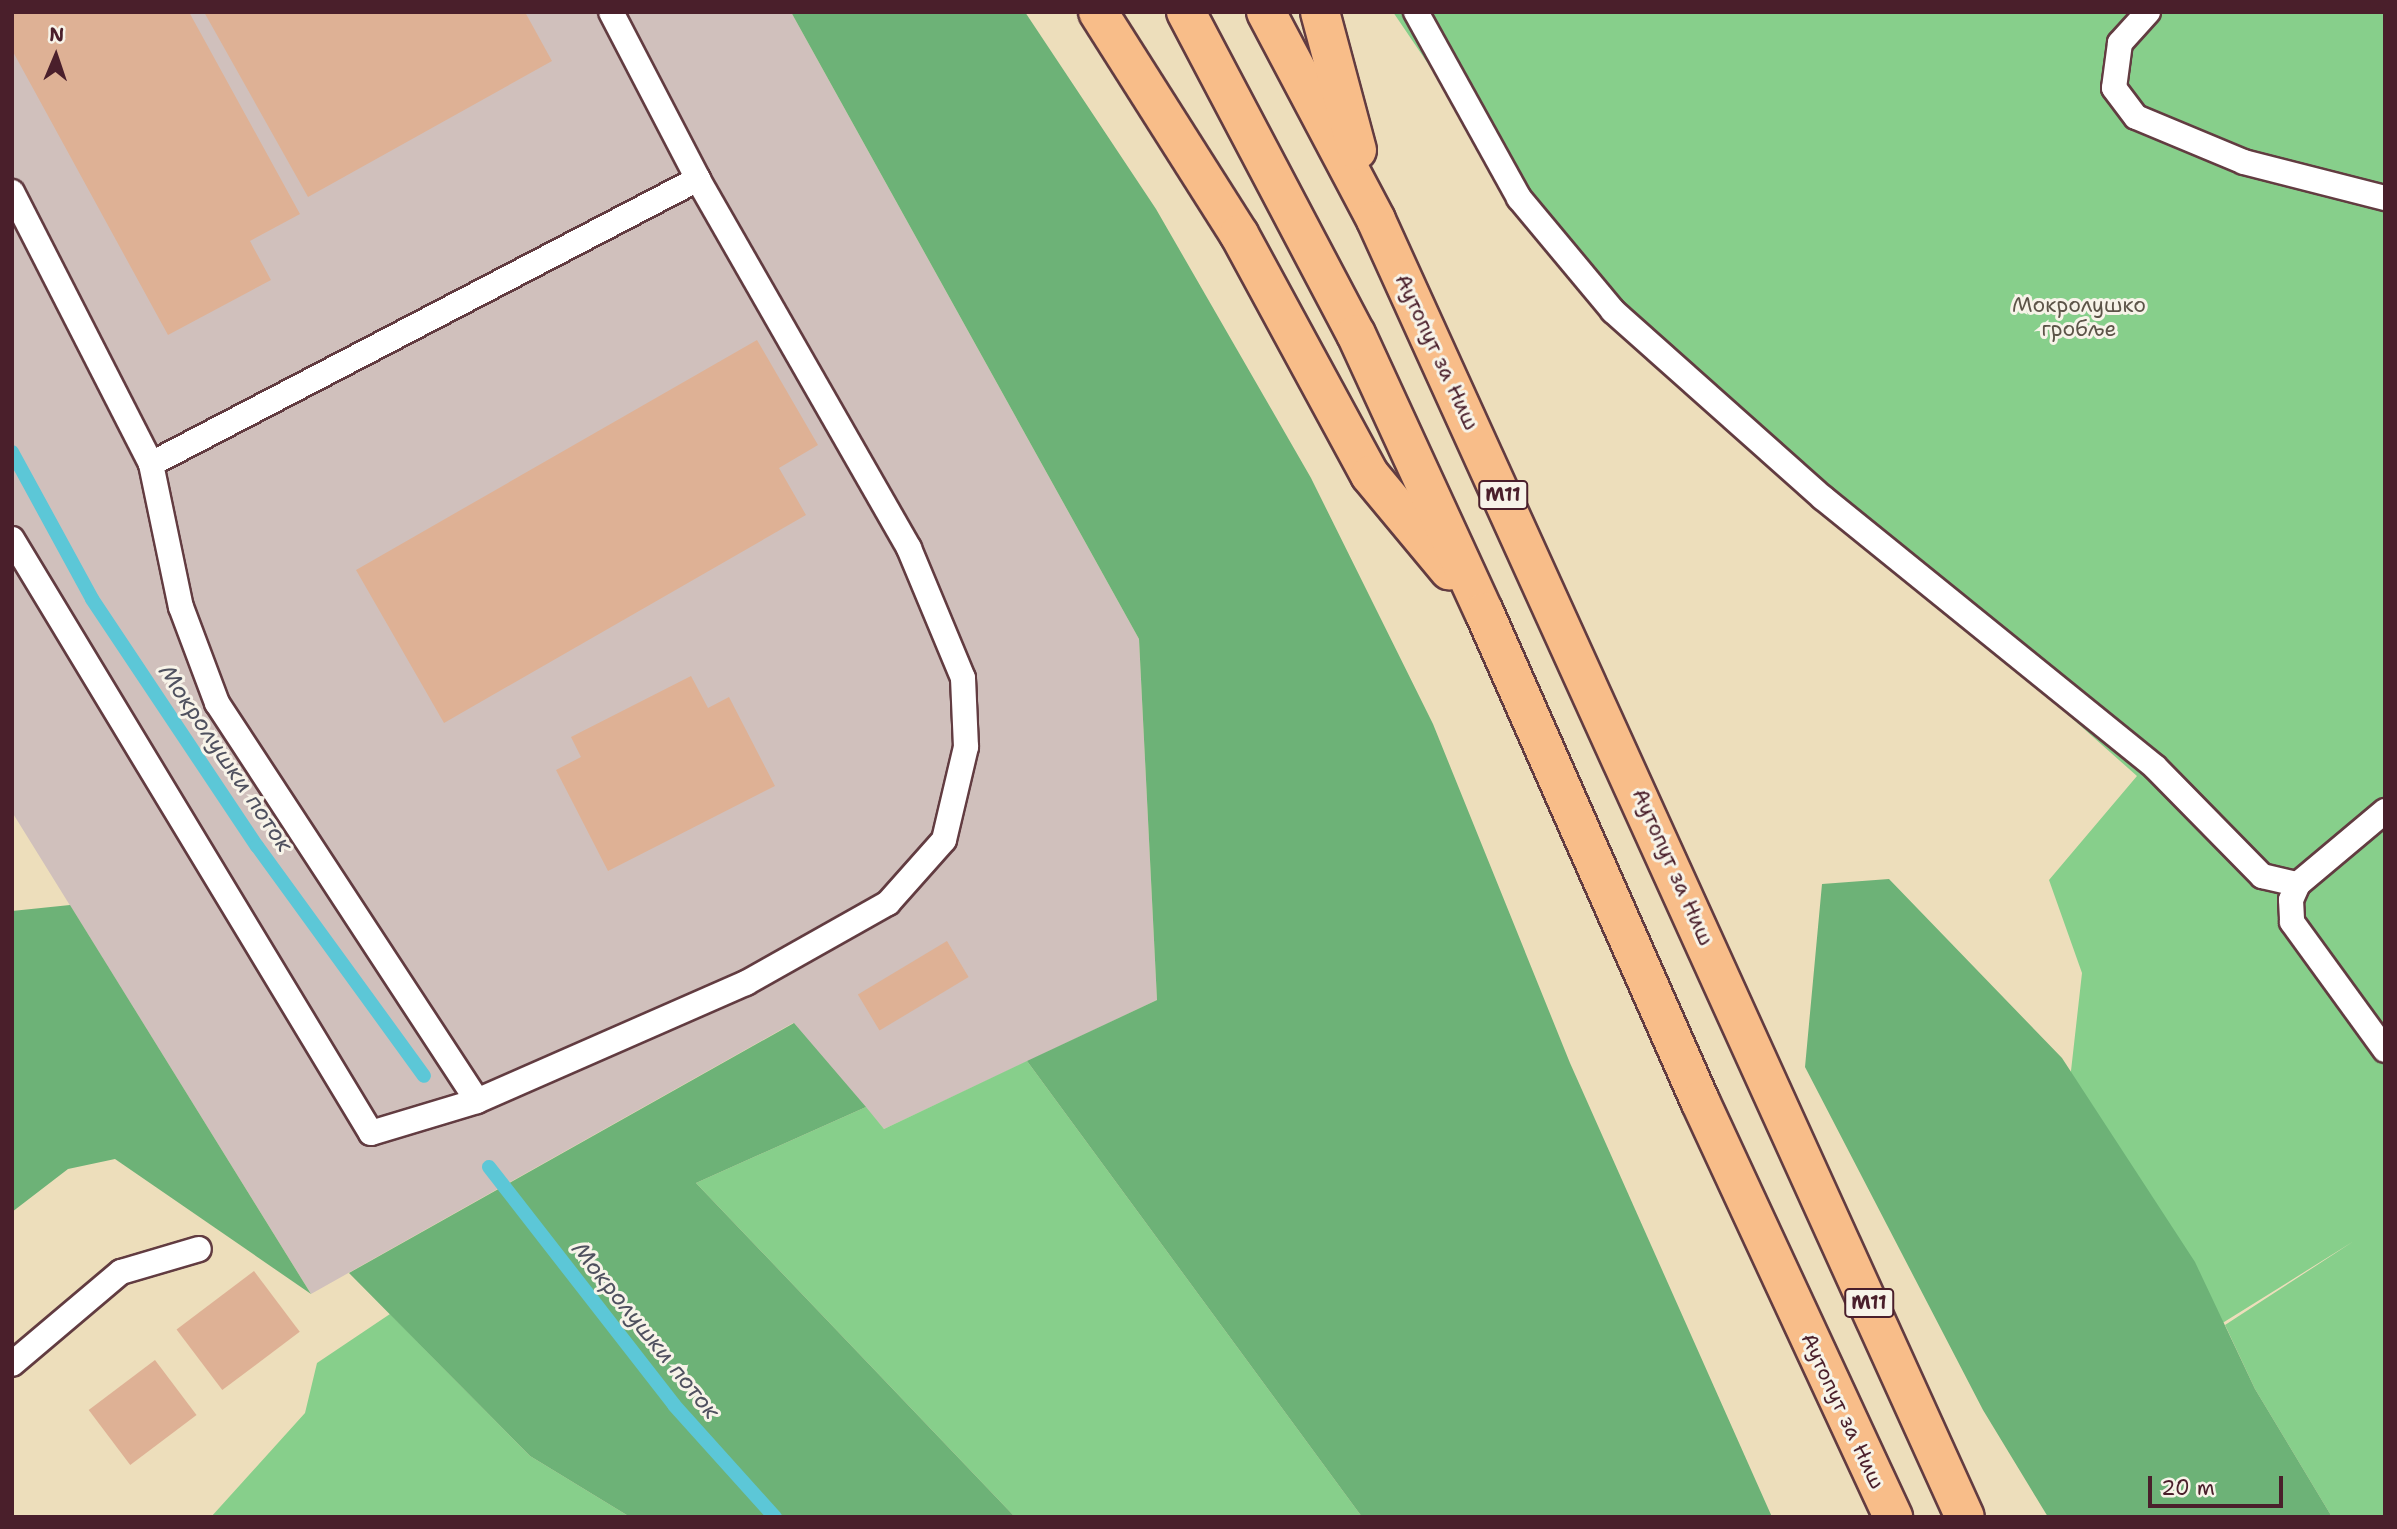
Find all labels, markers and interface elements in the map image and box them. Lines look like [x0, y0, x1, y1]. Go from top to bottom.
north arrow [21, 21, 91, 91]
text: N [49, 22, 65, 47]
street label: Аутопут за Ниш [1390, 270, 1484, 434]
park label: Мокролушко гробље [2012, 292, 2146, 342]
road number: M11 [1477, 480, 1529, 510]
water label: Мокролушки поток [153, 659, 299, 857]
street label: Аутопут за Ниш [1627, 785, 1719, 949]
water label: Мокролушки поток [566, 1236, 726, 1424]
road number: M11 [1843, 1288, 1895, 1318]
street label: Аутопут за Ниш [1796, 1329, 1890, 1493]
scale bar [2152, 1462, 2287, 1506]
text: 20 m [2161, 1474, 2215, 1502]

